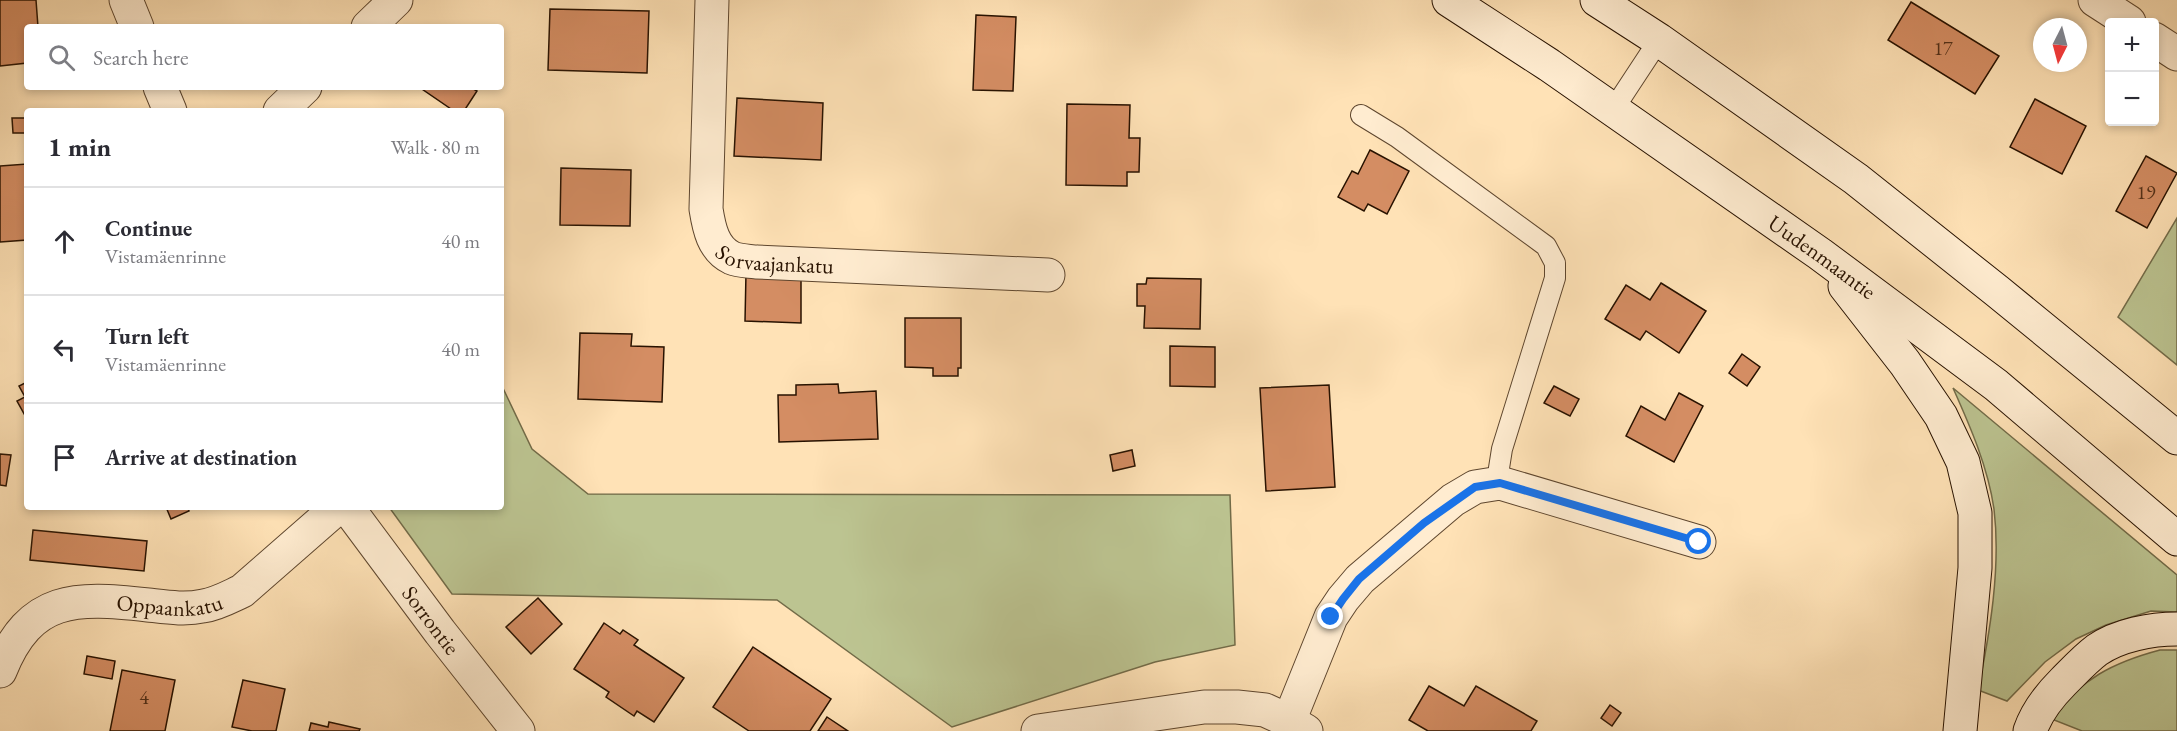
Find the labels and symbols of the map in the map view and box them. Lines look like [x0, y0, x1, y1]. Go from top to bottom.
north arrow [2033, 18, 2087, 72]
house number: 17 [1933, 35, 1953, 61]
house number: 19 [2136, 179, 2156, 205]
street label: Uudenmaantie [1763, 208, 1882, 306]
street label: Sorvaajankatu [709, 238, 835, 280]
route start [1685, 528, 1711, 554]
street label: Sorrontie [396, 580, 467, 661]
street label: Oppaankatu [115, 587, 227, 623]
route end [1317, 603, 1343, 629]
house number: 4 [139, 684, 149, 710]

